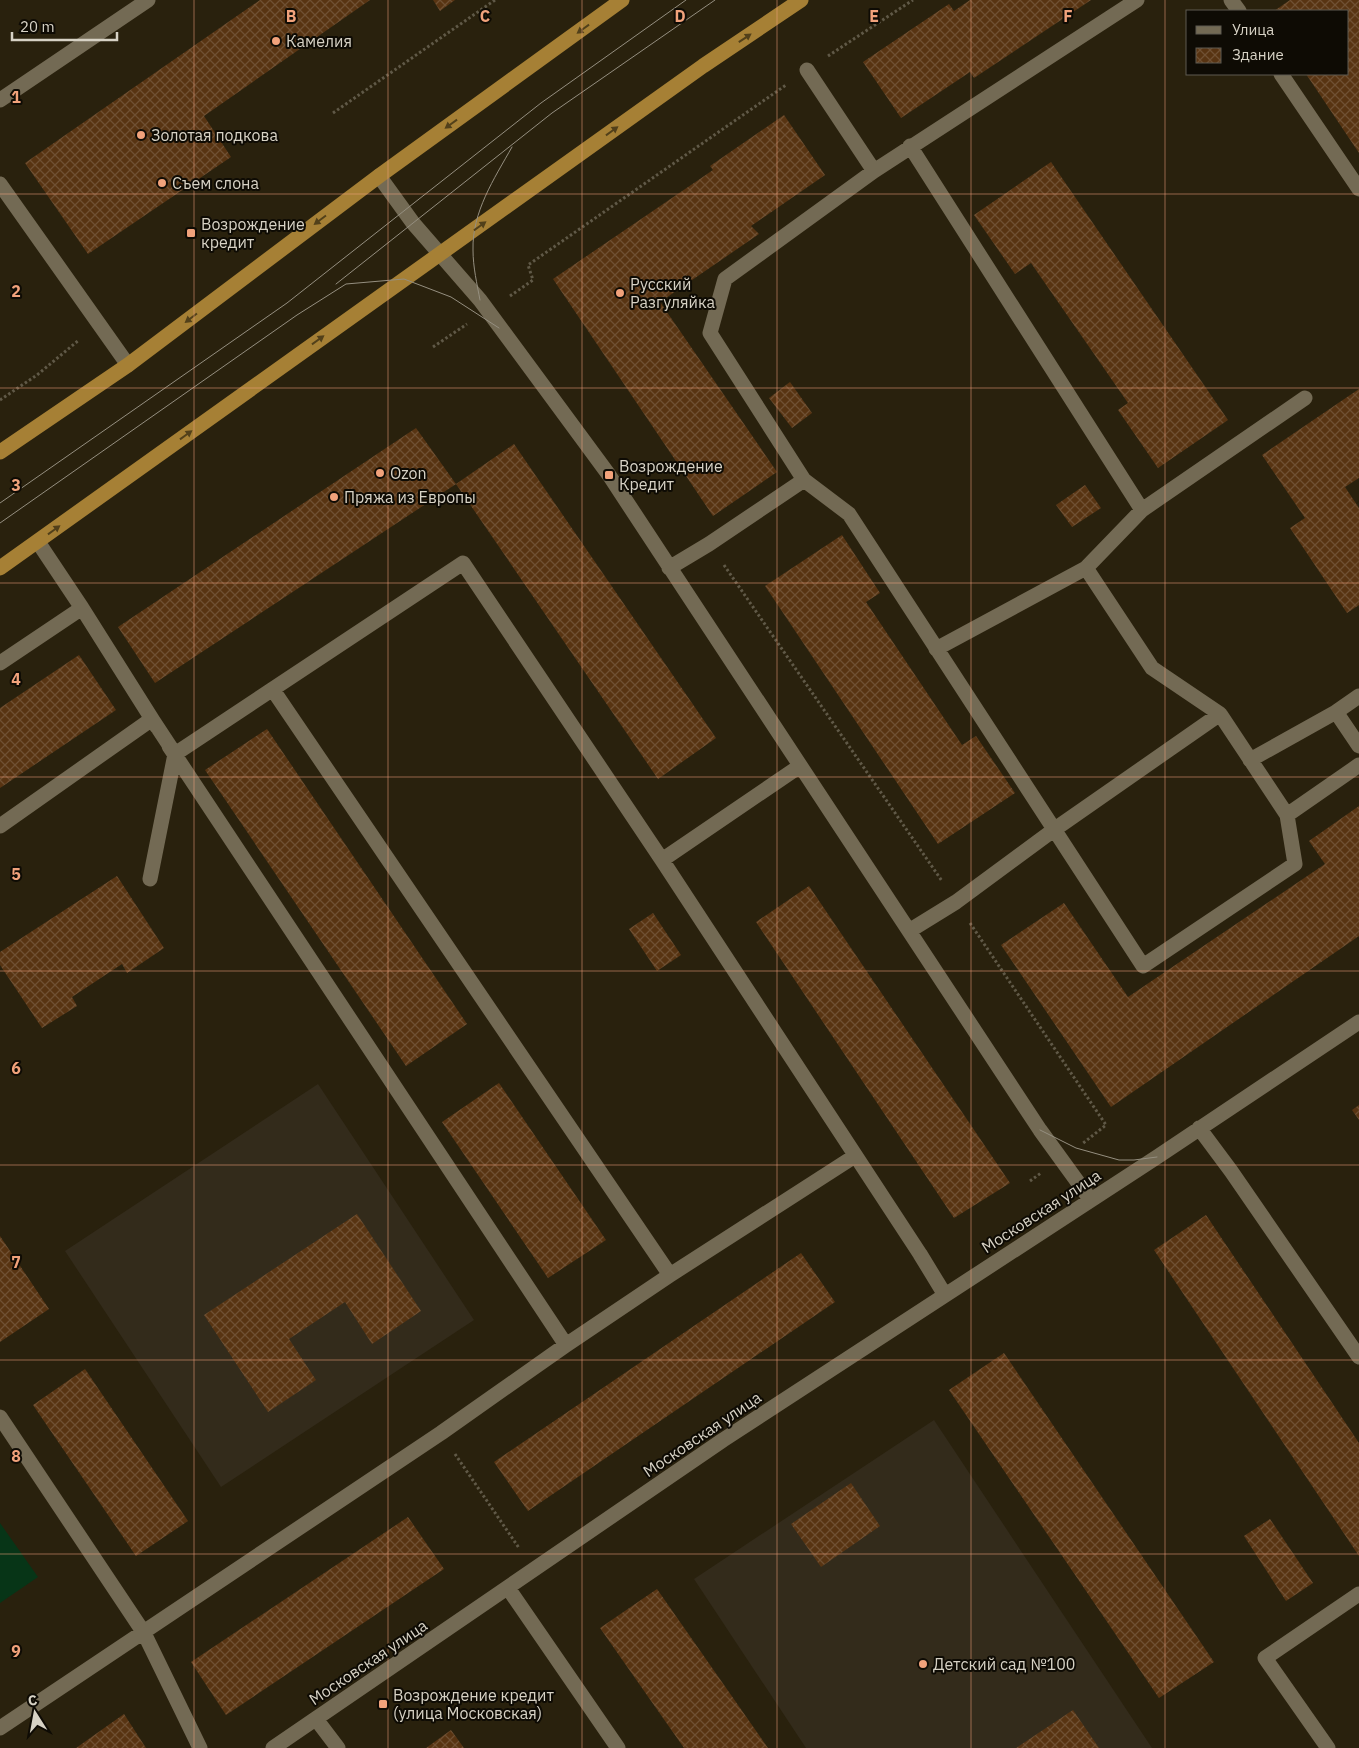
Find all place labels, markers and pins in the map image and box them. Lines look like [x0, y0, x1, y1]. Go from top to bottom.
place label: Камелия [286, 31, 352, 51]
marker: Камелия [270, 35, 282, 47]
place label: Золотая подкова [151, 125, 278, 145]
marker: Золотая подкова [135, 129, 147, 141]
place label: Съем слона [172, 173, 260, 193]
marker: Съем слона [156, 177, 168, 189]
place label: Возрождение кредит [201, 214, 305, 252]
marker: Возрождение кредит [185, 227, 197, 239]
place label: Русский Разгуляйка [630, 274, 716, 312]
marker: Русский Разгуляйка [614, 287, 626, 299]
place label: Возрождение Кредит [619, 456, 723, 494]
place label: Ozon [390, 463, 427, 483]
marker: Ozon [374, 467, 386, 479]
marker: Возрождение Кредит [603, 469, 615, 481]
place label: Пряжа из Европы [344, 487, 476, 507]
marker: Пряжа из Европы [328, 491, 340, 503]
place label: Детский сад №100 [933, 1654, 1075, 1674]
marker: Детский сад №100 [917, 1658, 929, 1670]
place label: Возрождение кредит (улица Московская) [393, 1685, 554, 1723]
marker: Возрождение кредит (улица Московская) [377, 1698, 389, 1710]

